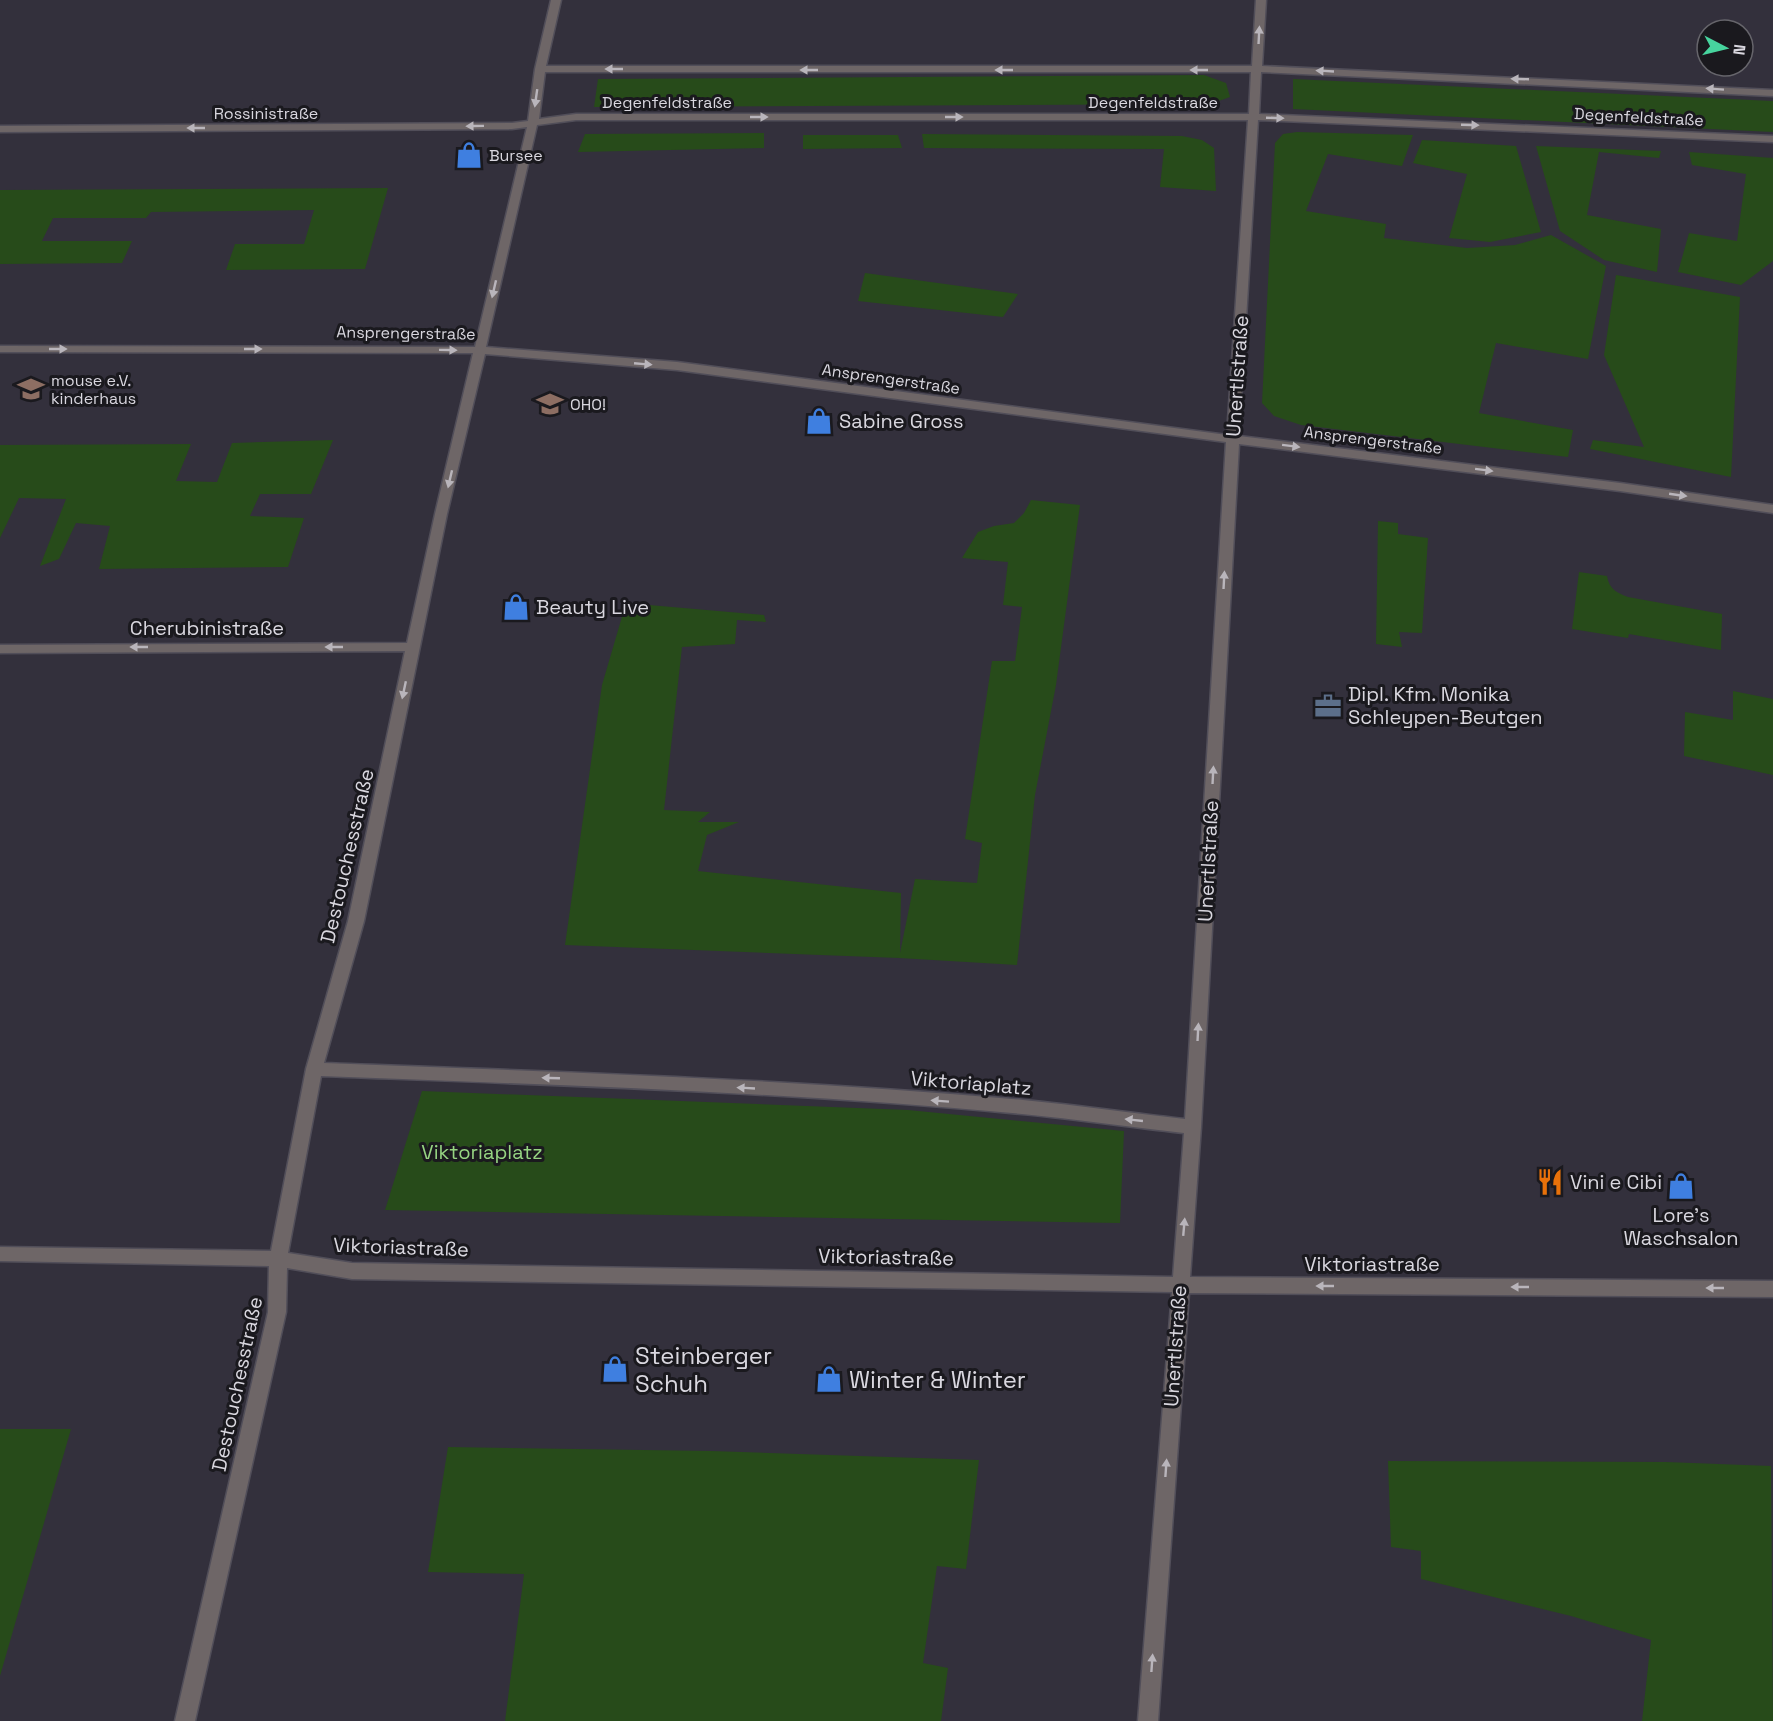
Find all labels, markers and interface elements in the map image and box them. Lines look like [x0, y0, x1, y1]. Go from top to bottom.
north arrow [1695, 18, 1755, 78]
one-way arrow [1255, 25, 1264, 44]
text: N [1728, 43, 1750, 56]
one-way arrow [604, 64, 623, 74]
one-way arrow [799, 65, 818, 75]
one-way arrow [994, 65, 1013, 75]
one-way arrow [1189, 65, 1208, 75]
one-way arrow [1316, 66, 1335, 75]
one-way arrow [1510, 75, 1529, 84]
one-way arrow [1705, 84, 1724, 94]
one-way arrow [532, 89, 541, 108]
street label: Degenfeldstraße [602, 92, 732, 113]
street label: Degenfeldstraße [1088, 92, 1218, 113]
street label: Rossinistraße [214, 103, 318, 124]
street label: Degenfeldstraße [1574, 103, 1704, 131]
one-way arrow [749, 112, 768, 122]
one-way arrow [944, 112, 963, 122]
one-way arrow [1265, 113, 1284, 122]
one-way arrow [465, 121, 484, 131]
one-way arrow [1460, 121, 1479, 130]
one-way arrow [186, 123, 205, 133]
shop icon: Bursee [454, 140, 484, 170]
place label: Bursee [489, 145, 543, 166]
one-way arrow [489, 280, 498, 299]
street label: Unertlstraße [1220, 314, 1254, 438]
street label: Ansprengerstraße [336, 321, 476, 345]
one-way arrow [49, 344, 68, 354]
one-way arrow [244, 344, 263, 354]
one-way arrow [439, 345, 458, 355]
one-way arrow [633, 359, 652, 369]
street label: Ansprengerstraße [821, 359, 961, 399]
place label: mouse e.V. kinderhaus [51, 370, 136, 409]
school or university icon: mouse e.V. kinderhaus [16, 374, 46, 404]
school or university icon: OHO! [535, 389, 565, 419]
place label: OHO! [570, 394, 606, 415]
shop icon: Sabine Gross [804, 406, 834, 436]
place label: Sabine Gross [839, 408, 964, 434]
street label: Ansprengerstraße [1303, 421, 1443, 459]
one-way arrow [1281, 442, 1300, 451]
one-way arrow [1475, 465, 1494, 475]
one-way arrow [444, 469, 454, 488]
one-way arrow [1668, 490, 1687, 499]
one-way arrow [1219, 570, 1229, 589]
shop icon: Beauty Live [501, 592, 531, 622]
place label: Beauty Live [536, 594, 649, 620]
street label: Cherubinistraße [130, 615, 284, 641]
one-way arrow [130, 642, 149, 652]
one-way arrow [325, 642, 344, 652]
one-way arrow [399, 681, 408, 700]
place label: Dipl. Kfm. Monika Schleypen-Beutgen [1348, 681, 1543, 730]
office icon: Dipl. Kfm. Monika Schleypen-Beutgen [1313, 691, 1343, 721]
one-way arrow [1208, 765, 1217, 784]
street label: Destouchesstraße [314, 766, 380, 946]
street label: Unertlstraße [1192, 800, 1224, 922]
one-way arrow [1193, 1023, 1203, 1042]
street label: Viktoriaplatz [909, 1065, 1033, 1101]
one-way arrow [542, 1074, 561, 1083]
one-way arrow [736, 1083, 755, 1093]
one-way arrow [931, 1096, 950, 1106]
one-way arrow [1125, 1115, 1144, 1125]
park label: Viktoriaplatz [421, 1139, 543, 1165]
restaurant icon: Vini e Cibi [1535, 1167, 1565, 1197]
place label: Vini e Cibi [1570, 1169, 1662, 1195]
shop icon: Lore’s Waschsalon [1666, 1171, 1696, 1201]
place label: Lore’s Waschsalon [1624, 1202, 1738, 1251]
one-way arrow [1179, 1217, 1189, 1236]
street label: Viktoriastraße [333, 1232, 469, 1262]
street label: Viktoriastraße [818, 1243, 954, 1271]
street label: Viktoriastraße [1304, 1251, 1440, 1277]
one-way arrow [1315, 1281, 1334, 1291]
one-way arrow [1510, 1282, 1529, 1292]
one-way arrow [1705, 1283, 1724, 1293]
street label: Unertlstraße [1158, 1284, 1192, 1408]
street label: Destouchesstraße [206, 1294, 268, 1474]
place label: Steinberger Schuh [635, 1340, 772, 1399]
shop icon: Steinberger Schuh [600, 1354, 630, 1384]
shop icon: Winter & Winter [814, 1364, 844, 1394]
place label: Winter & Winter [849, 1364, 1026, 1395]
one-way arrow [1161, 1459, 1171, 1478]
one-way arrow [1147, 1653, 1157, 1672]

